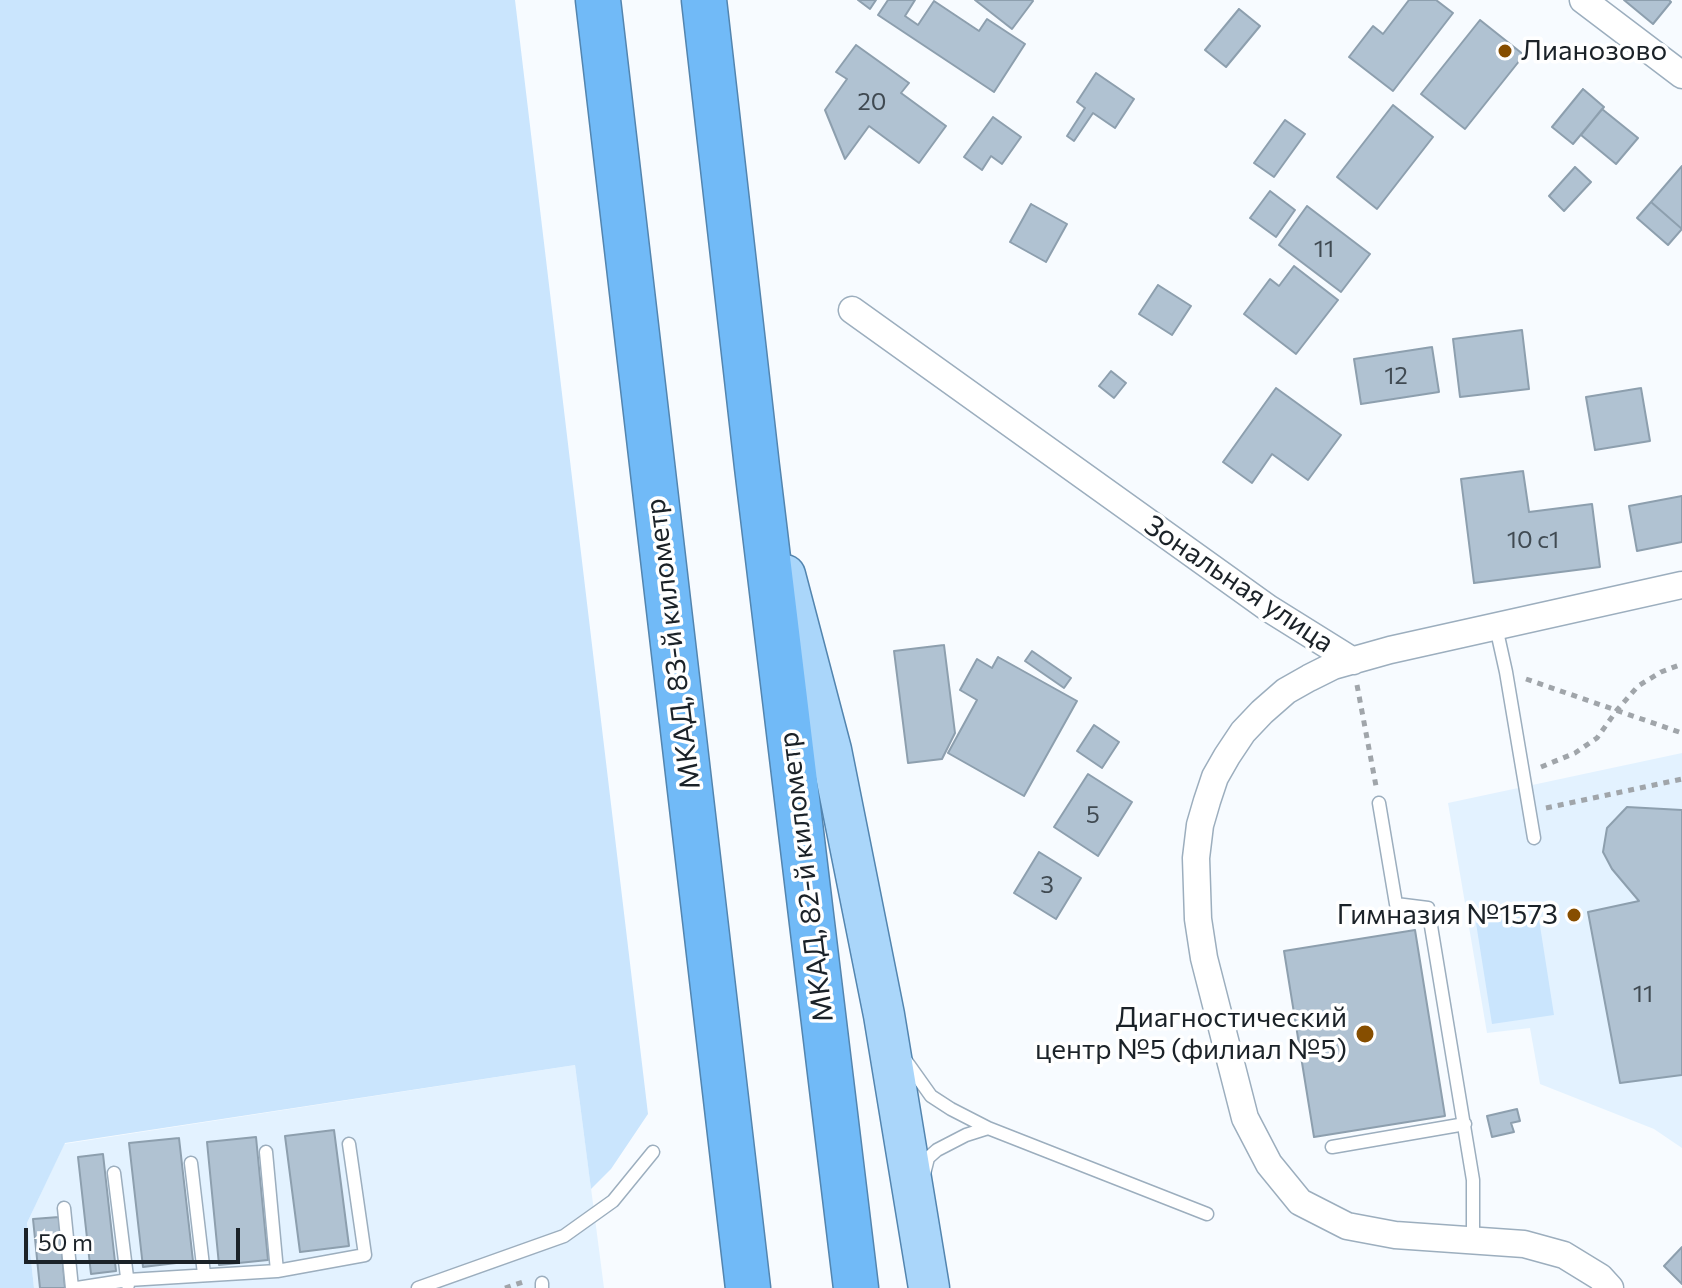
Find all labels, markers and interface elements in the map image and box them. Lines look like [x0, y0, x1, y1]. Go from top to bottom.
place label: Лианозово [1521, 34, 1667, 68]
marker: Лианозово [1496, 42, 1514, 60]
house number: 20 [858, 88, 886, 116]
house number: 11 [1314, 235, 1334, 263]
house number: 12 [1384, 362, 1408, 390]
street label: МКАД, 83-й километр [638, 497, 708, 791]
street label: Зональная улица [1138, 508, 1340, 660]
house number: 10 с1 [1507, 526, 1559, 554]
street label: МКАД, 82-й километр [772, 730, 840, 1024]
house number: 5 [1086, 801, 1100, 829]
house number: 3 [1040, 871, 1054, 899]
place label: Гимназия №1573 [1337, 898, 1558, 932]
marker: Гимназия №1573 [1565, 906, 1583, 924]
house number: 11 [1633, 980, 1653, 1008]
place label: Диагностический центр №5 (филиал №5) [1035, 1001, 1347, 1067]
marker: Диагностический центр №5 (филиал №5) [1354, 1023, 1376, 1045]
scale bar [28, 1212, 244, 1262]
text: 50 m [38, 1227, 93, 1256]

